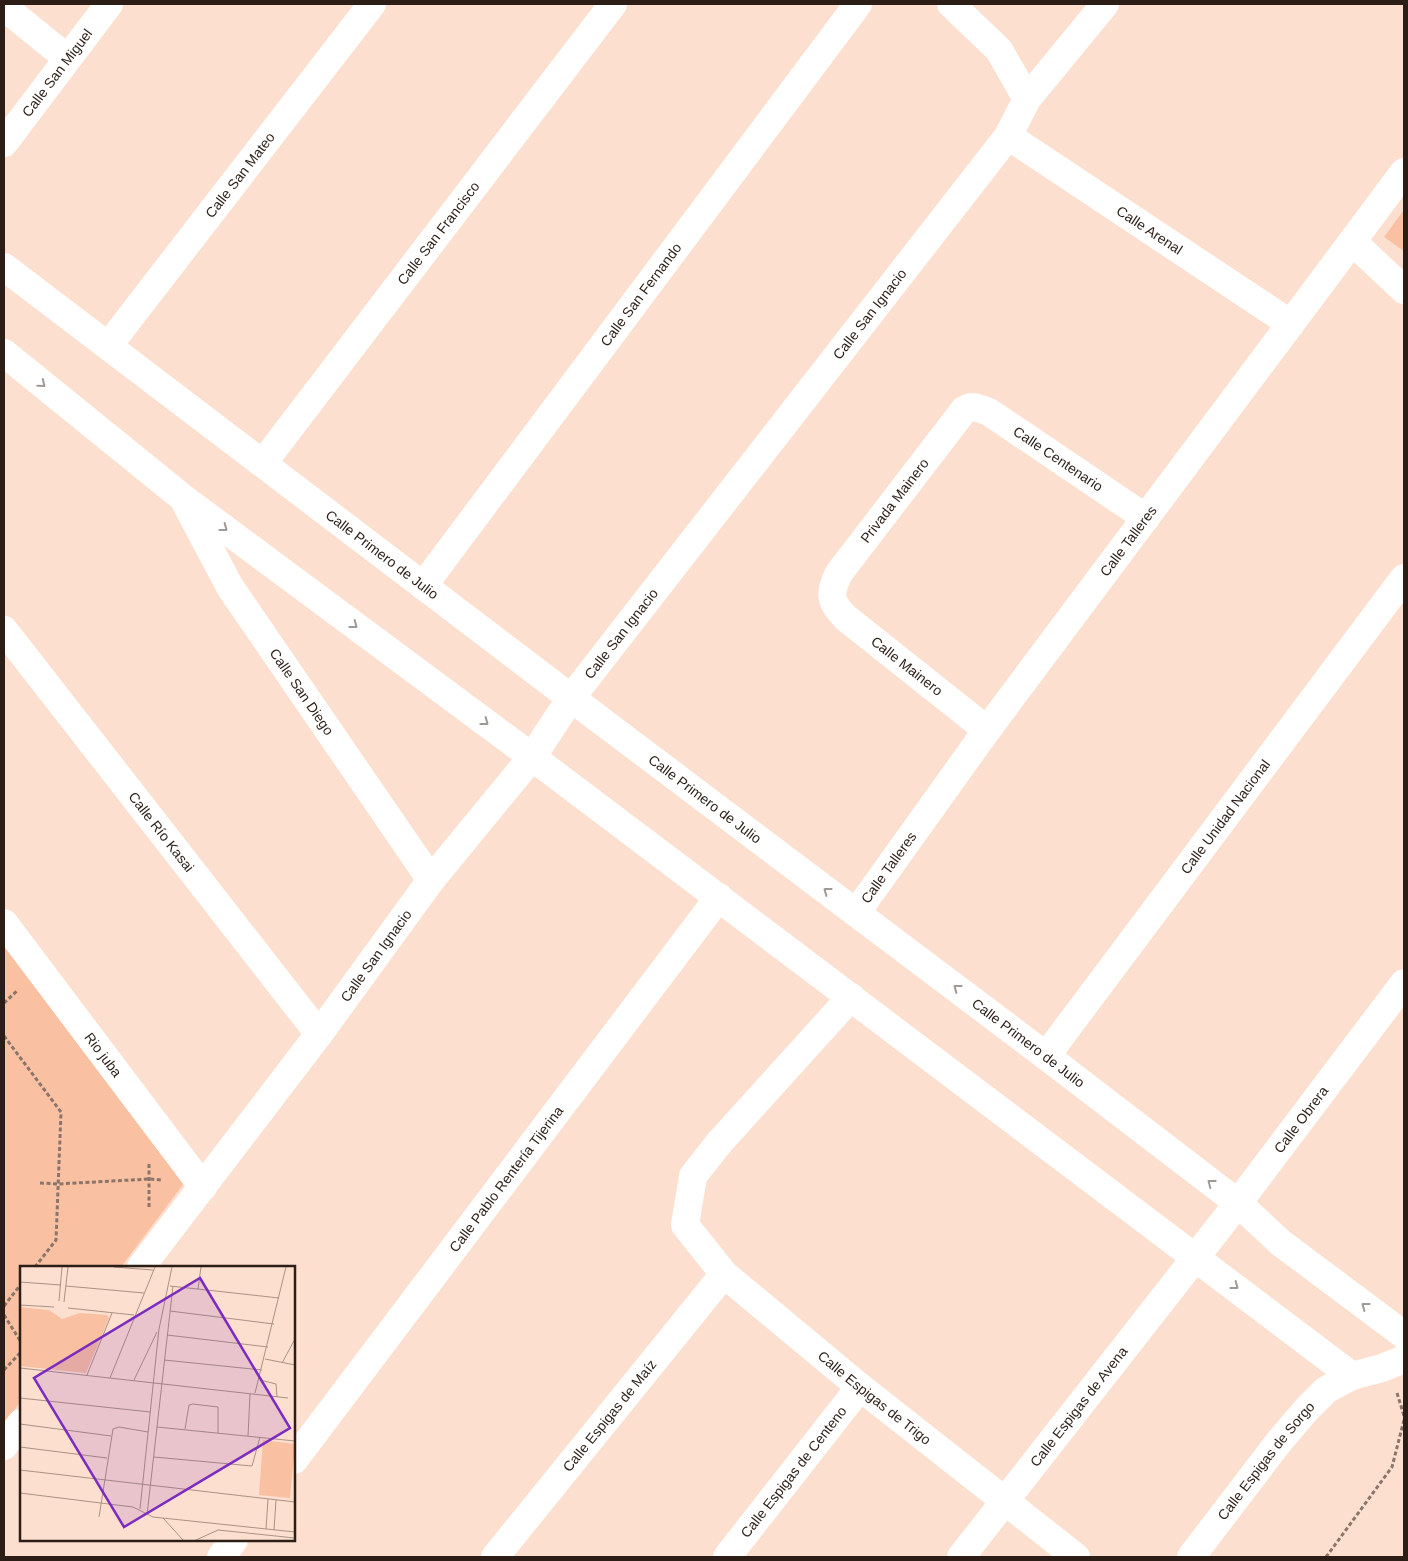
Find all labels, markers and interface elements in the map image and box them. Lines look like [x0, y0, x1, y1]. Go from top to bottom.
street label: Calle San Miguel [19, 26, 95, 120]
street label: Calle San Mateo [202, 129, 278, 221]
street label: Calle San Francisco [394, 178, 483, 288]
street label: Calle Arenal [1114, 202, 1186, 258]
street label: Calle San Fernando [597, 240, 685, 349]
street label: Calle San Ignacio [830, 266, 910, 362]
one-way arrow [36, 379, 45, 387]
street label: Calle Centenario [1010, 423, 1106, 495]
street label: Privada Mainero [857, 455, 932, 546]
street label: Calle Talleres [1097, 503, 1160, 579]
street label: Calle Primero de Julio [323, 507, 442, 602]
one-way arrow [218, 523, 227, 531]
street label: Calle San Ignacio [581, 585, 661, 682]
one-way arrow [348, 619, 358, 628]
street label: Calle Mainero [868, 633, 946, 699]
street label: Calle San Diego [267, 645, 337, 738]
one-way arrow [479, 716, 489, 725]
street label: Calle Primero de Julio [645, 751, 765, 847]
street label: Calle Unidad Nacional [1177, 756, 1273, 877]
street label: Calle Río Kasai [125, 789, 197, 875]
street label: Calle Talleres [858, 829, 920, 906]
one-way arrow [823, 888, 833, 897]
street label: Calle San Ignacio [337, 906, 415, 1005]
one-way arrow [954, 986, 963, 994]
street label: Calle Primero de Julio [969, 995, 1088, 1091]
street label: Rio juba [81, 1029, 125, 1080]
street label: Calle Obrera [1271, 1083, 1331, 1156]
street label: Calle Pablo Rentería Tijerina [446, 1103, 566, 1255]
one-way arrow [1208, 1180, 1217, 1188]
inset map [20, 1266, 295, 1541]
one-way arrow [1229, 1280, 1239, 1289]
one-way arrow [1361, 1303, 1371, 1312]
street label: Calle Espigas de Avena [1027, 1343, 1131, 1470]
street label: Calle Espigas de Trigo [815, 1348, 934, 1448]
street label: Calle Espigas de Maíz [559, 1356, 660, 1475]
street label: Calle Espigas de Sorgo [1214, 1398, 1318, 1523]
street label: Calle Espigas de Centeno [737, 1403, 850, 1541]

